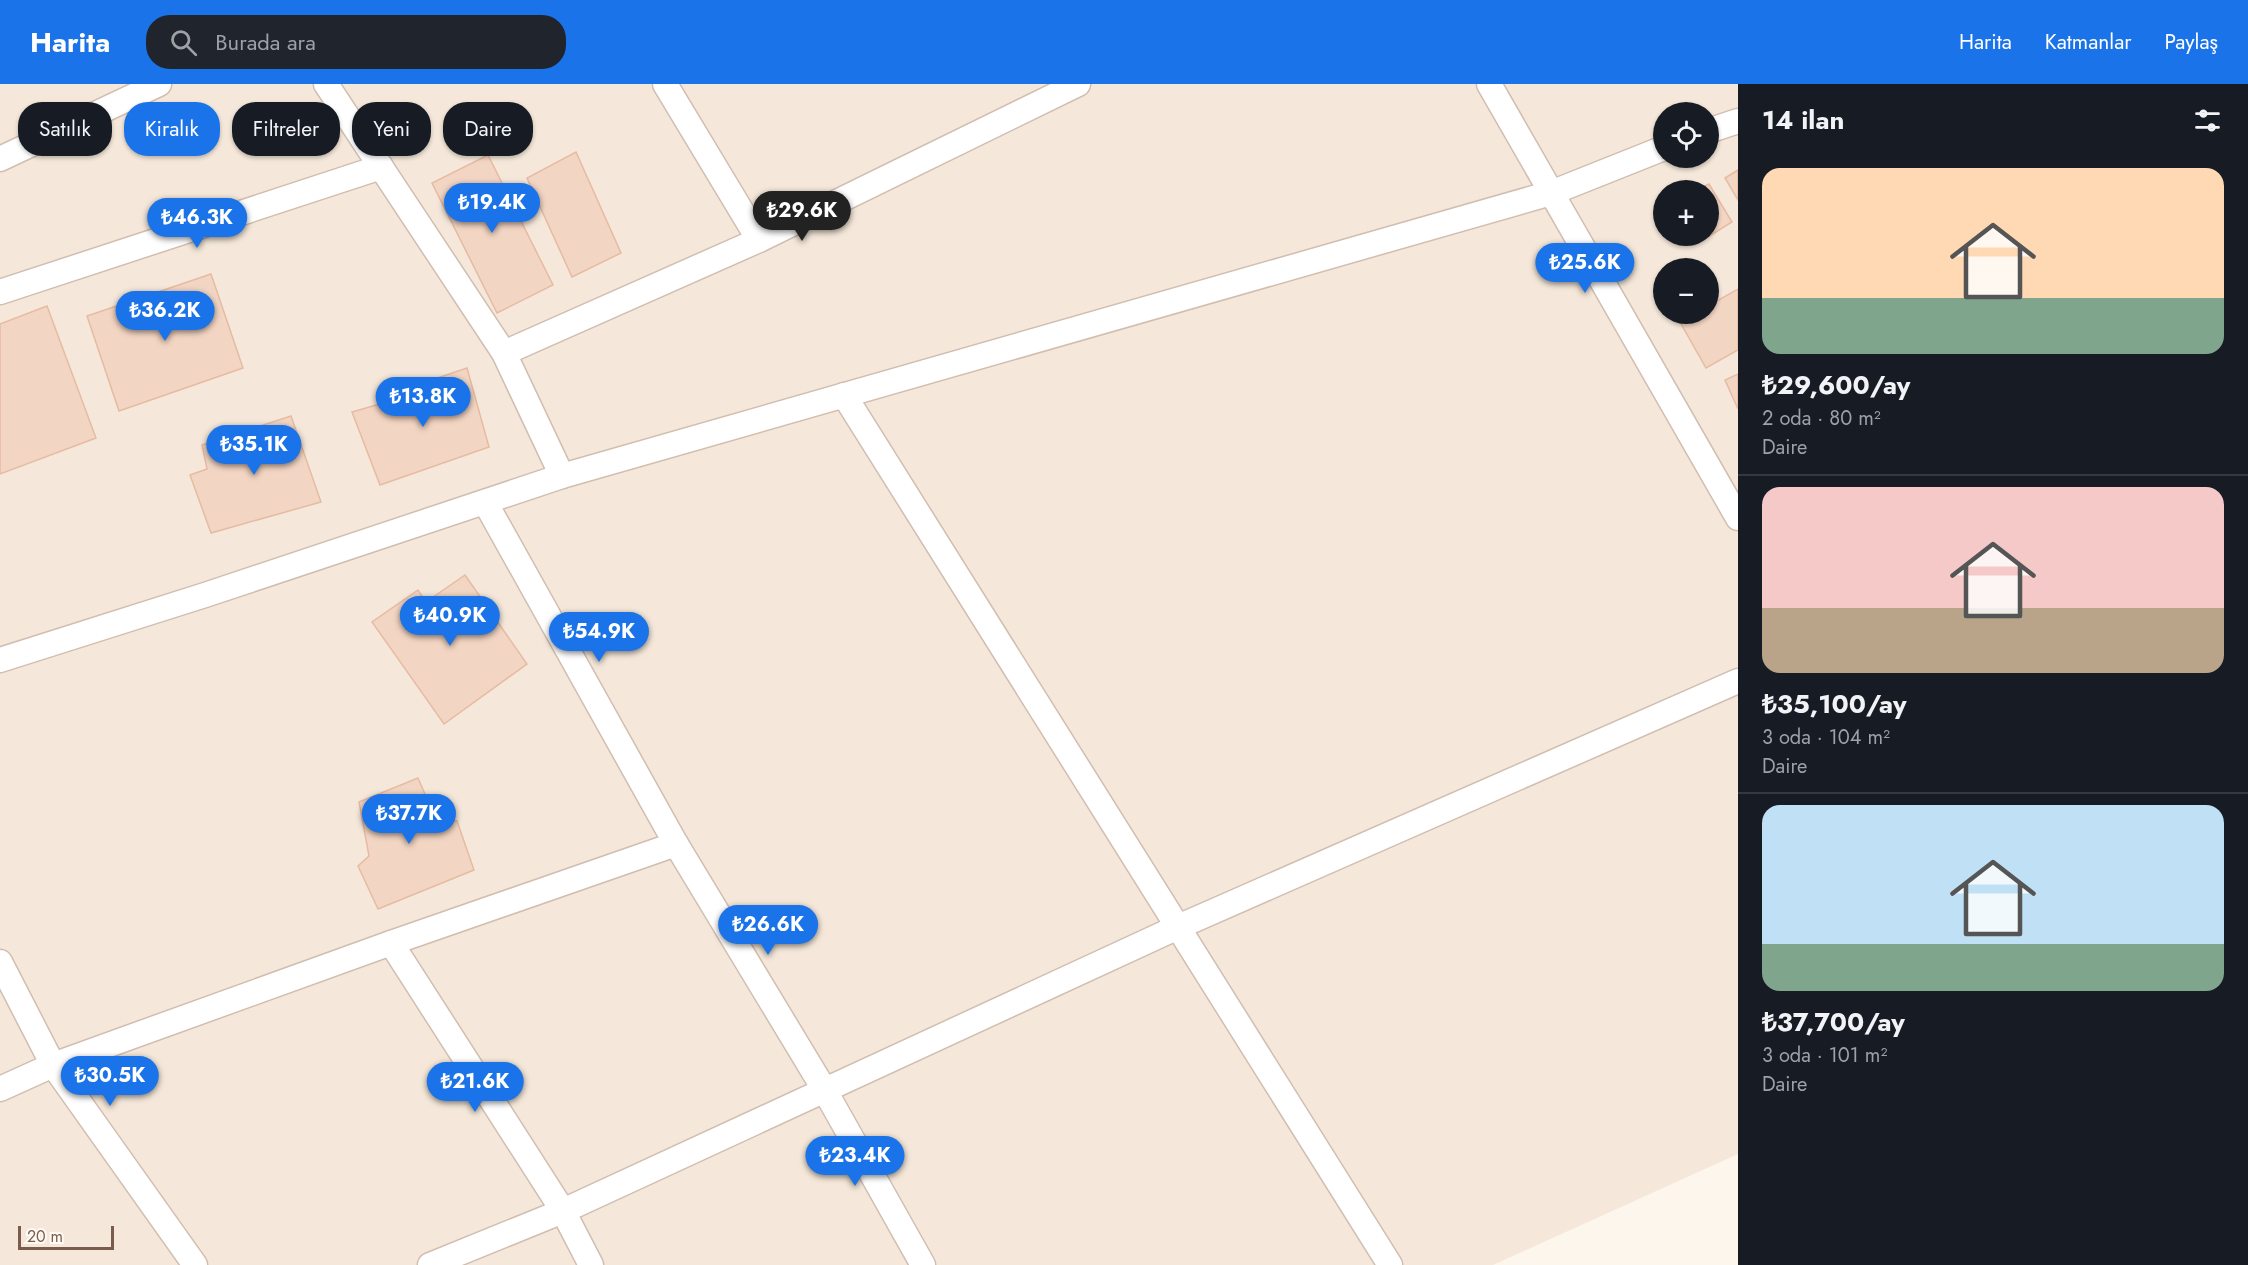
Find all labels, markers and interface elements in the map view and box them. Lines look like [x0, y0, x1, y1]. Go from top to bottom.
search box [146, 15, 566, 69]
text: Harita [30, 22, 110, 63]
icon: search [167, 26, 200, 59]
text: Burada ara [215, 26, 316, 58]
text: Harita [1959, 27, 2012, 57]
text: Katmanlar [2045, 27, 2131, 57]
text: Paylaş [2164, 27, 2218, 57]
text: 14 ilan [1762, 101, 1844, 139]
chip: Satılık [18, 102, 112, 156]
chip: Kiralık [124, 102, 220, 156]
chip: Filtreler [232, 102, 340, 156]
chip: Yeni [352, 102, 431, 156]
chip: Daire [443, 102, 533, 156]
map controls [1653, 102, 1719, 324]
button: locate [1653, 102, 1719, 168]
icon: filters [2191, 104, 2224, 137]
button: + [1653, 180, 1719, 246]
pin: ₺19.4K [443, 183, 541, 234]
text: ₺19.4K [458, 188, 526, 217]
pin: ₺29.6K [753, 191, 851, 242]
text: ₺29.6K [767, 196, 837, 225]
pin: ₺46.3K [148, 198, 246, 249]
text: ₺46.3K [161, 203, 233, 232]
icon: home [1939, 207, 2047, 315]
pin: ₺25.6K [1536, 243, 1634, 294]
text: ₺25.6K [1549, 248, 1621, 277]
button: − [1653, 258, 1719, 324]
pin: ₺36.2K [116, 291, 214, 342]
text: ₺36.2K [130, 296, 200, 325]
text: ₺29,600/ay [1762, 366, 1910, 404]
pin: ₺13.8K [374, 377, 472, 428]
text: ₺13.8K [390, 382, 456, 411]
text: 2 oda · 80 m² [1762, 404, 1881, 433]
pin: ₺35.1K [205, 425, 303, 476]
text: ₺35.1K [220, 430, 288, 459]
text: Daire [1762, 433, 1807, 462]
icon: home [1939, 526, 2047, 634]
pin: ₺40.9K [401, 596, 499, 647]
text: ₺40.9K [414, 601, 486, 630]
pin: ₺54.9K [550, 612, 648, 663]
text: ₺54.9K [563, 617, 635, 646]
text: ₺35,100/ay [1762, 685, 1907, 723]
text: 3 oda · 104 m² [1762, 723, 1890, 752]
text: Daire [1762, 752, 1807, 781]
pin: ₺37.7K [360, 794, 458, 845]
text: ₺37.7K [376, 799, 442, 828]
icon: home [1939, 844, 2047, 952]
pin: ₺26.6K [719, 905, 817, 956]
text: ₺26.6K [732, 910, 804, 939]
text: ₺37,700/ay [1762, 1003, 1905, 1041]
text: 3 oda · 101 m² [1762, 1041, 1887, 1070]
pin: ₺30.5K [61, 1056, 159, 1107]
text: ₺30.5K [75, 1061, 145, 1090]
pin: ₺21.6K [426, 1062, 524, 1113]
text: ₺21.6K [441, 1067, 509, 1096]
text: Daire [1762, 1070, 1807, 1099]
pin: ₺23.4K [806, 1136, 904, 1187]
text: ₺23.4K [819, 1141, 891, 1170]
scale bar [18, 1223, 114, 1250]
text: 20 m [27, 1225, 63, 1248]

